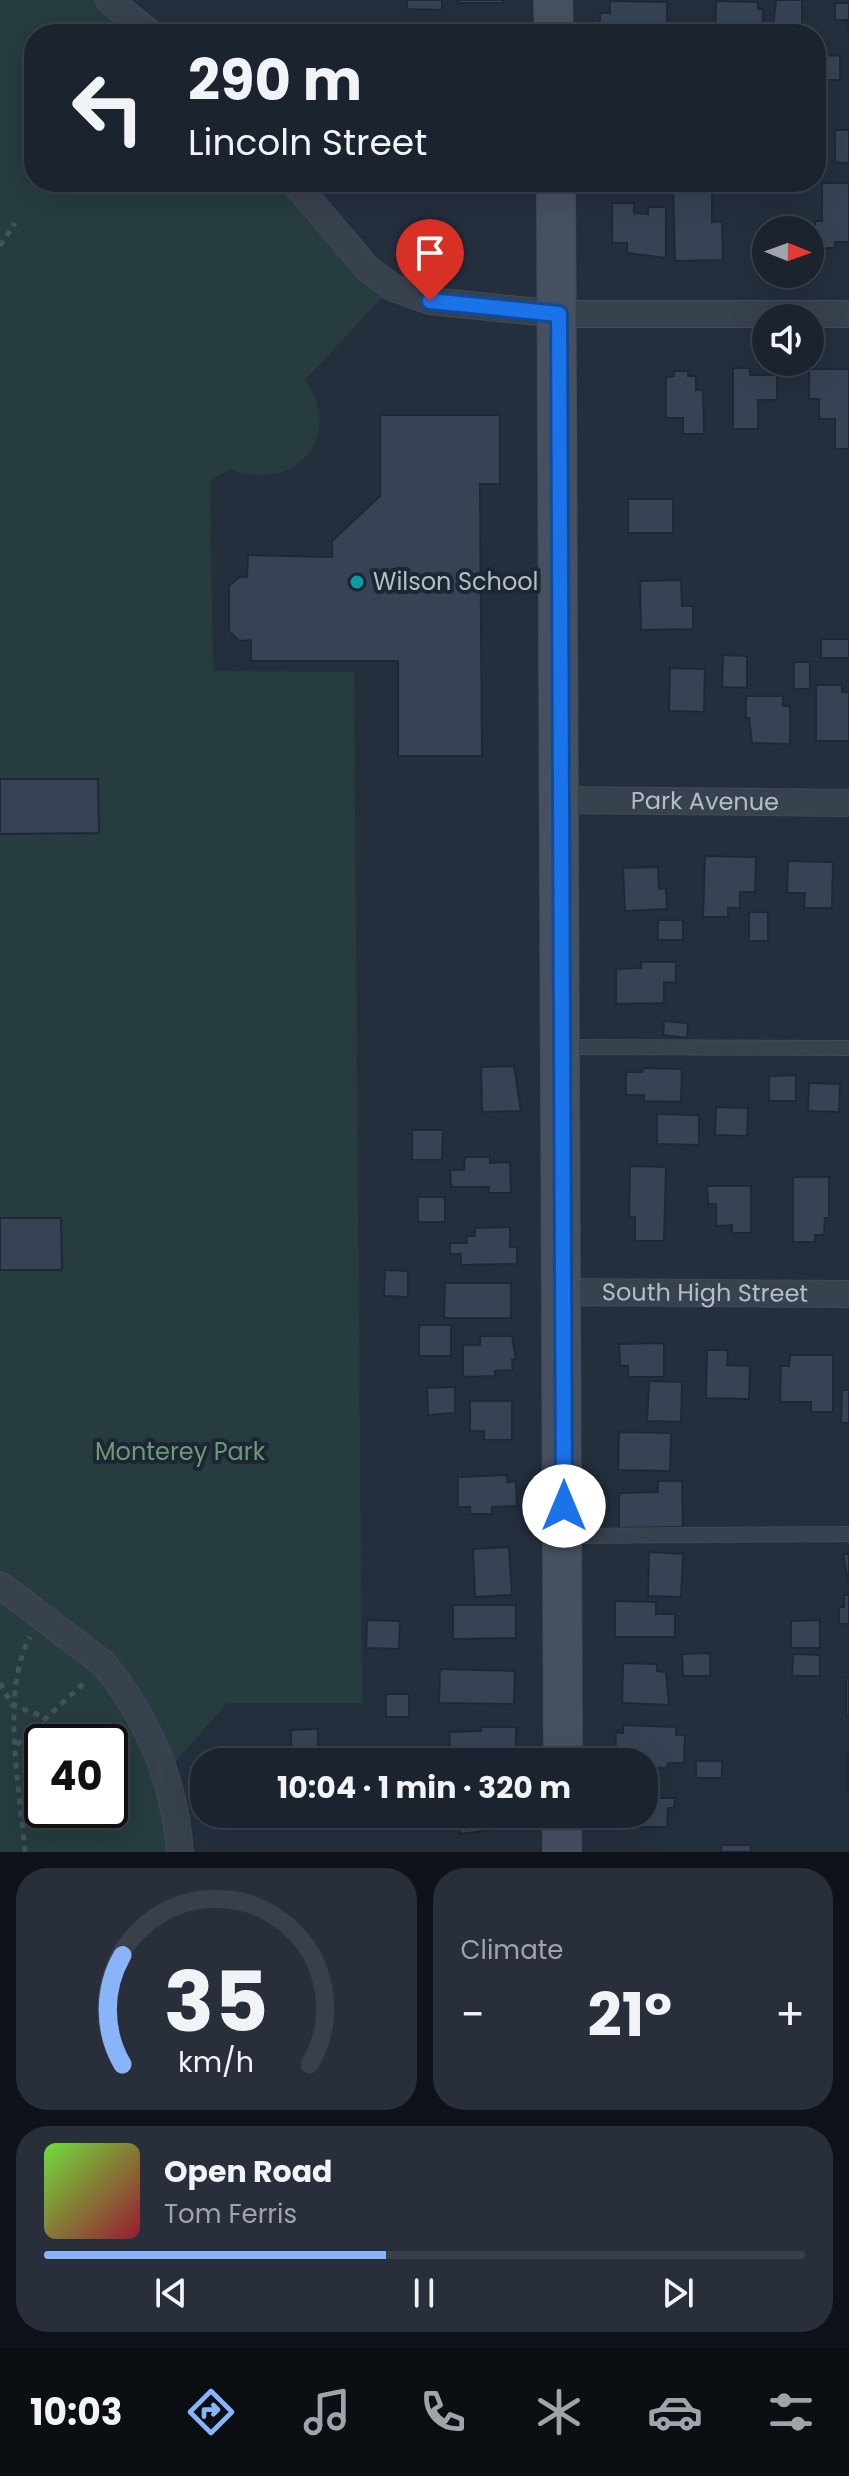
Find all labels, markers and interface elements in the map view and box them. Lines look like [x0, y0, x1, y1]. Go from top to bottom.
text: 290 m [188, 41, 362, 120]
icon: left [56, 56, 160, 160]
text: Lincoln Street [188, 117, 427, 168]
north arrow [752, 216, 824, 288]
map controls [752, 216, 824, 376]
pin [396, 219, 464, 301]
icon: arrive [408, 231, 452, 275]
button: sound [752, 304, 824, 376]
place label: Wilson School [373, 565, 539, 598]
marker: Wilson School [348, 573, 366, 591]
street label: Park Avenue [631, 784, 779, 818]
street label: South High Street [602, 1275, 808, 1310]
park label: Monterey Park [95, 1435, 266, 1468]
position arrow [522, 1464, 606, 1548]
speed limit sign: 40 [24, 1724, 128, 1828]
text: 10:04 · 1 min · 320 m [277, 1766, 571, 1809]
text: Climate [461, 1932, 563, 1968]
text: 35 [164, 1944, 268, 2060]
text: 21° [588, 1973, 672, 2057]
text: − [461, 1984, 485, 2045]
text: + [775, 1984, 805, 2045]
text: km/h [178, 2042, 254, 2082]
text: Open Road [164, 2150, 332, 2193]
text: Tom Ferris [164, 2196, 297, 2232]
icon: previous [149, 2271, 193, 2315]
icon: pause [402, 2271, 446, 2315]
icon: next [656, 2271, 700, 2315]
icon: directions [183, 2384, 239, 2440]
icon: music [299, 2384, 355, 2440]
icon: phone [415, 2384, 471, 2440]
icon: climate [531, 2384, 587, 2440]
icon: car [647, 2384, 703, 2440]
icon: filters [763, 2384, 819, 2440]
text: 10:03 [30, 2387, 123, 2438]

